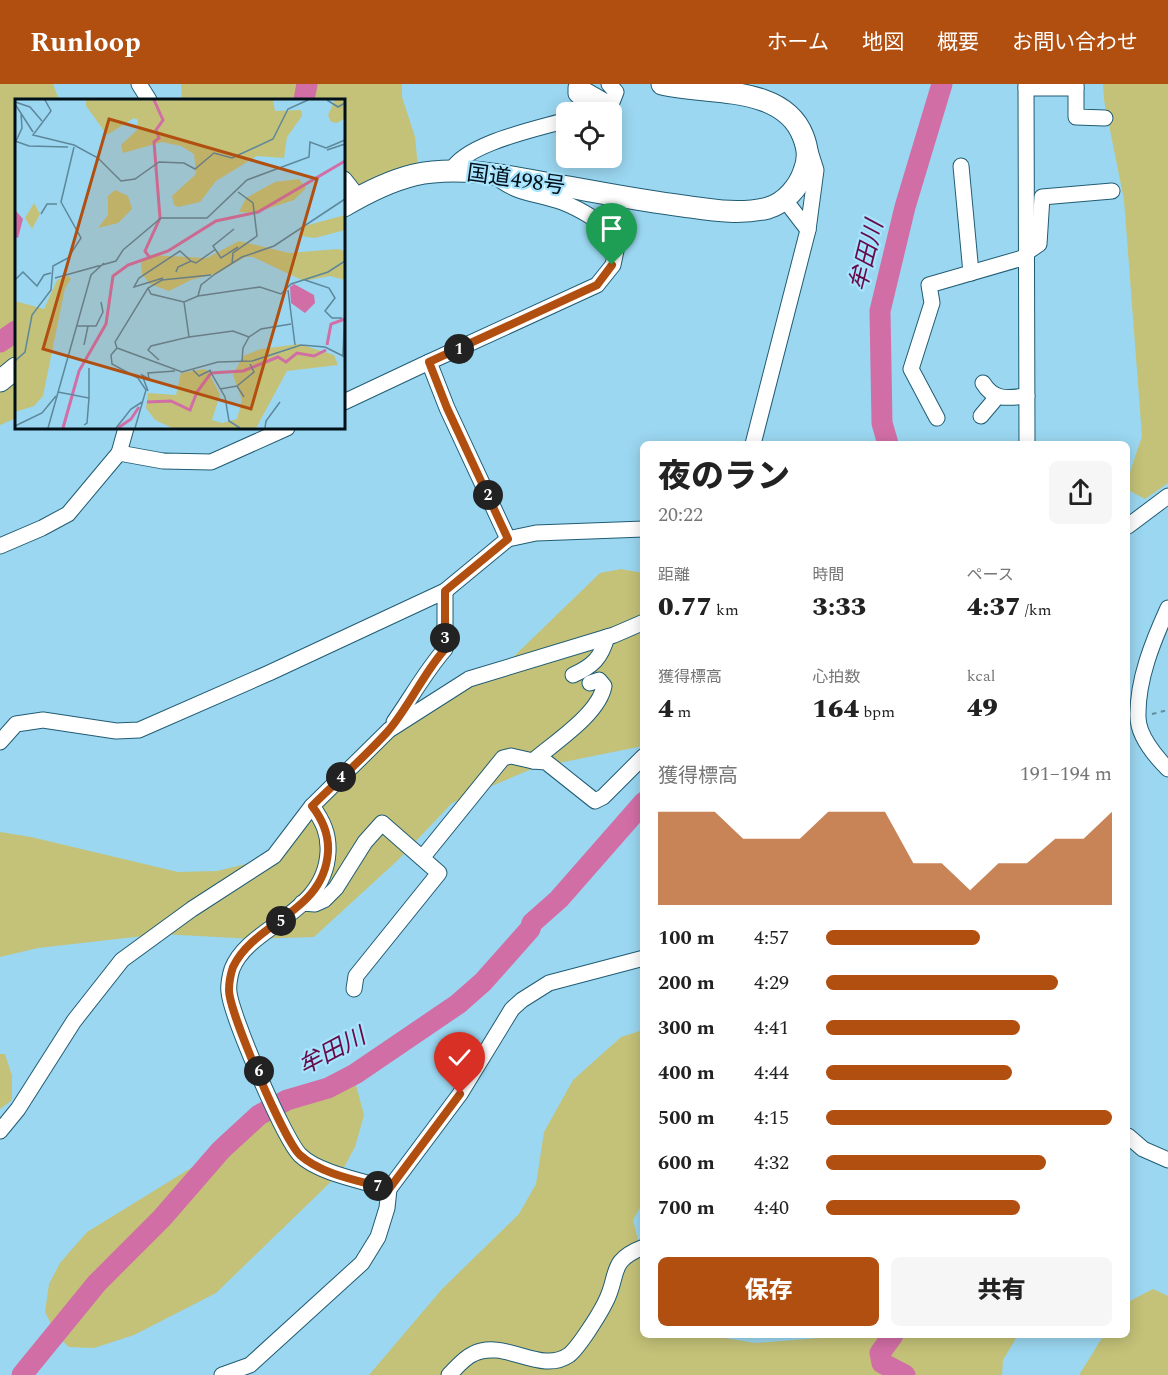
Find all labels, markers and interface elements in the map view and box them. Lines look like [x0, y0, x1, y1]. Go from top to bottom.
text: Runloop [30, 21, 141, 64]
text: ホーム [767, 27, 829, 59]
text: 地図 [862, 27, 904, 59]
text: 概要 [937, 27, 979, 59]
text: お問い合わせ [1012, 27, 1138, 59]
inset map [15, 99, 345, 429]
map controls [556, 102, 622, 168]
button: locate [556, 102, 622, 168]
street label: 国道498号 [465, 157, 567, 203]
pin [586, 203, 637, 265]
icon: arrive [595, 212, 628, 245]
water label: 牟田川 [841, 214, 894, 295]
pin: 1 [444, 334, 474, 364]
text: 1 [455, 337, 463, 361]
text: 夜のラン [658, 452, 790, 502]
button: share [1049, 461, 1112, 524]
pin: 2 [473, 480, 503, 510]
text: 2 [484, 483, 492, 507]
text: 20:22 [658, 500, 703, 530]
text: 距離 [658, 563, 690, 587]
text: 時間 [812, 563, 844, 587]
text: ペース [967, 563, 1014, 587]
text: 0.77 [658, 587, 712, 627]
text: 3:33 [812, 587, 866, 627]
text: 4:37 [967, 587, 1021, 627]
text: km [712, 598, 739, 622]
text: /km [1021, 598, 1051, 622]
pin: 3 [430, 623, 460, 653]
text: 3 [441, 626, 449, 650]
text: kcal [967, 664, 995, 688]
text: 獲得標高 [658, 665, 722, 689]
text: 心拍数 [812, 665, 860, 689]
text: 49 [967, 688, 998, 728]
text: 4 [658, 689, 674, 729]
text: 164 [812, 689, 859, 729]
text: m [674, 700, 691, 724]
text: bpm [859, 700, 895, 724]
text: 191–194 m [1020, 759, 1112, 789]
text: 獲得標高 [658, 761, 738, 791]
pin: 4 [326, 762, 356, 792]
text: 4 [337, 765, 345, 789]
pin: 5 [266, 906, 296, 936]
text: 5 [277, 909, 285, 933]
text: 100 m [658, 923, 715, 953]
text: 4:57 [754, 923, 789, 953]
text: 200 m [658, 968, 715, 998]
text: 4:29 [754, 968, 789, 998]
text: 300 m [658, 1013, 715, 1043]
text: 4:41 [754, 1013, 789, 1043]
water label: 牟田川 [292, 1018, 375, 1085]
pin [434, 1032, 485, 1094]
icon: check [443, 1041, 476, 1074]
pin: 6 [244, 1056, 274, 1086]
text: 400 m [658, 1058, 715, 1088]
text: 4:44 [754, 1058, 789, 1088]
text: 6 [255, 1059, 263, 1083]
text: 500 m [658, 1103, 715, 1133]
text: 4:15 [754, 1103, 789, 1133]
text: 600 m [658, 1148, 715, 1178]
text: 4:32 [754, 1148, 789, 1178]
pin: 7 [363, 1171, 393, 1201]
text: 7 [374, 1174, 382, 1198]
text: 700 m [658, 1193, 715, 1223]
text: 4:40 [754, 1193, 789, 1223]
button: 保存 [658, 1257, 879, 1326]
button: 共有 [891, 1257, 1112, 1326]

